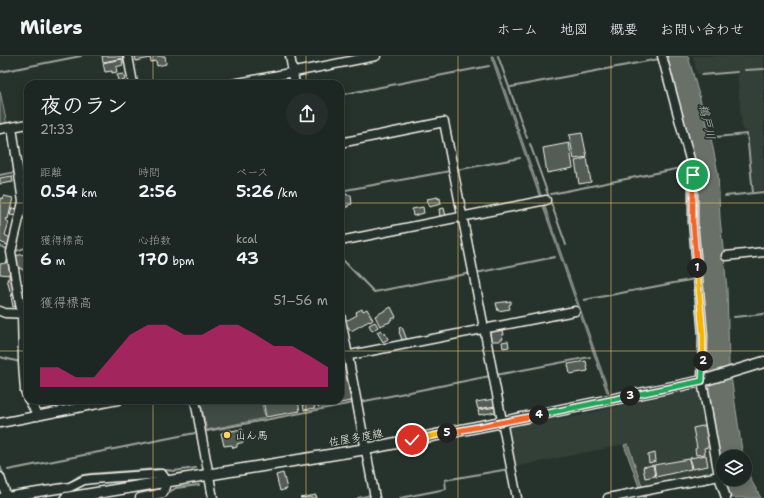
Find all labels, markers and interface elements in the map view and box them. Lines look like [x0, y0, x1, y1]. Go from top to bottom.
text: Milers [20, 15, 83, 40]
text: ホーム [497, 20, 538, 38]
text: 地図 [560, 20, 588, 38]
text: 概要 [610, 20, 638, 38]
text: お問い合わせ [660, 20, 744, 38]
text: 夜のラン [40, 91, 128, 120]
button: share [286, 93, 328, 135]
water label: 鵜戸川 [695, 103, 719, 141]
text: 21:33 [40, 121, 74, 138]
pin [676, 158, 710, 192]
icon: arrive [682, 164, 704, 186]
text: 距離 [40, 165, 62, 180]
text: 時間 [138, 165, 160, 180]
text: ペース [236, 165, 268, 180]
text: 0.54 [40, 180, 78, 202]
text: 2:56 [138, 180, 177, 202]
text: 5:26 [236, 180, 274, 202]
text: km [78, 186, 97, 201]
text: /km [274, 186, 297, 201]
text: kcal [236, 232, 257, 247]
text: 獲得標高 [40, 233, 84, 248]
text: 心拍数 [138, 233, 171, 248]
text: 43 [236, 247, 259, 269]
text: 6 [40, 248, 52, 270]
text: 170 [138, 248, 169, 270]
text: m [52, 254, 65, 269]
text: bpm [169, 254, 195, 269]
pin: 1 [687, 258, 707, 278]
text: 1 [694, 260, 700, 275]
text: 51–56 m [274, 292, 328, 309]
text: 獲得標高 [40, 294, 92, 311]
pin: 2 [693, 351, 713, 371]
text: 2 [699, 353, 707, 368]
pin: 3 [620, 386, 640, 406]
text: 3 [626, 388, 634, 403]
pin: 4 [529, 405, 549, 425]
text: 4 [535, 407, 543, 422]
pin [395, 423, 429, 457]
pin: 5 [437, 423, 457, 443]
text: 5 [444, 425, 450, 440]
street label: 佐屋多度線 [328, 426, 384, 450]
place label: 山ん馬 [235, 428, 268, 443]
icon: check [401, 429, 423, 451]
marker: 山ん馬 [222, 430, 232, 440]
map controls [716, 450, 752, 486]
button: layers [716, 450, 752, 486]

